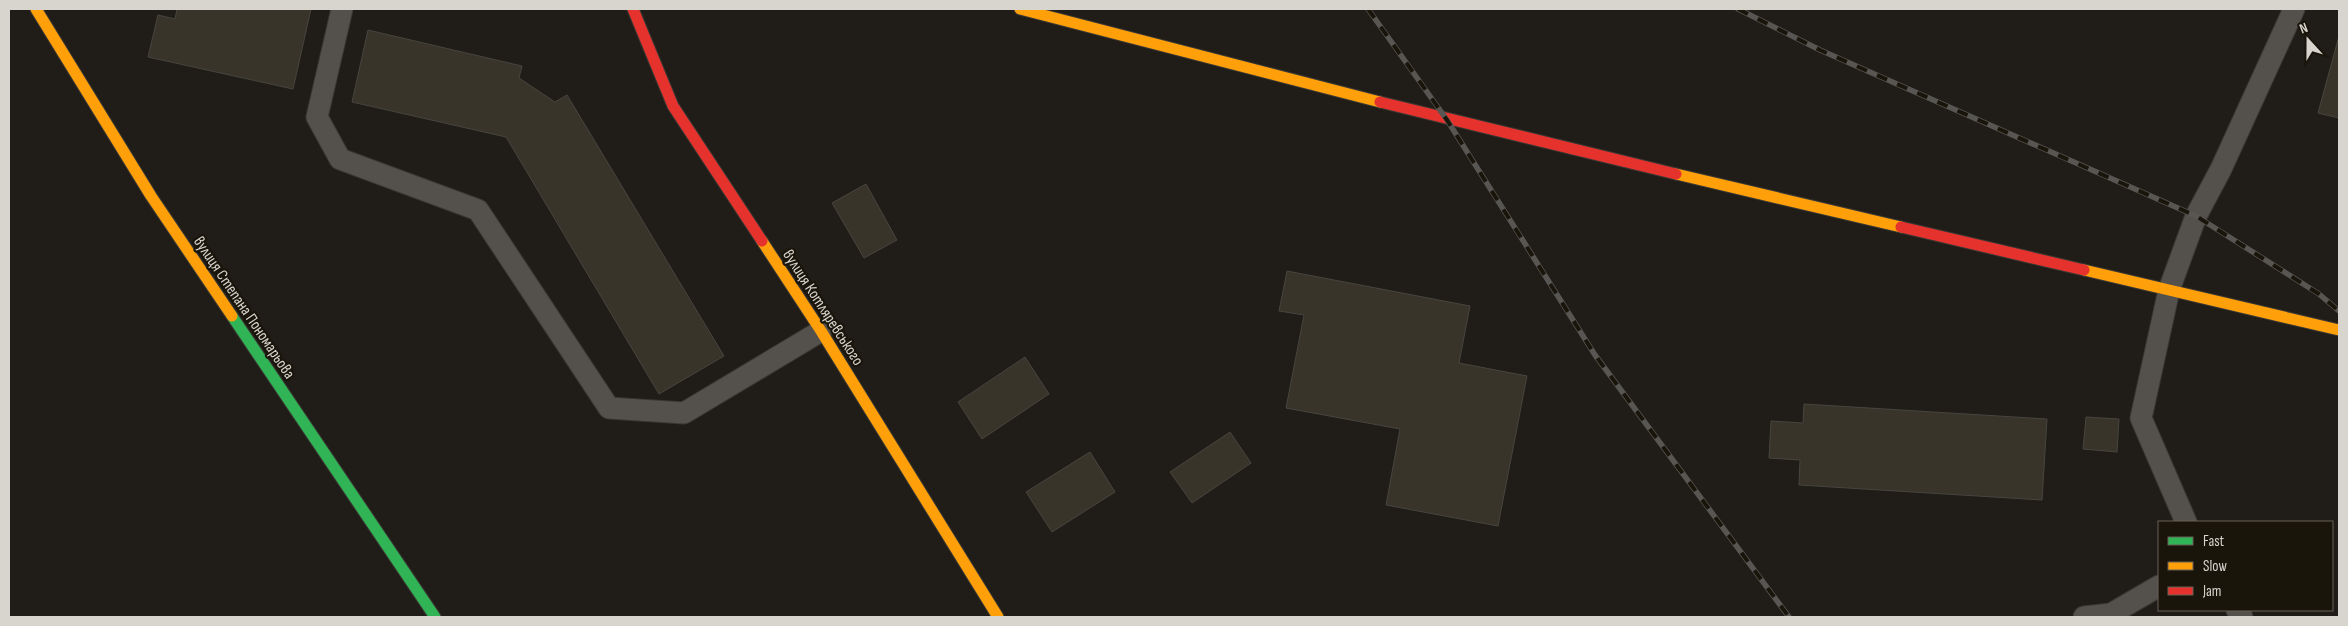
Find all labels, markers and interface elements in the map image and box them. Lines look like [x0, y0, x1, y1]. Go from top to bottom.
north arrow [2283, 15, 2333, 65]
text: N [2297, 19, 2310, 38]
street label: вулиця Степана Пономарьова [189, 233, 298, 383]
street label: вулиця Котляревського [778, 246, 867, 369]
legend [2158, 521, 2333, 611]
text: Fast [2203, 532, 2225, 551]
text: Slow [2203, 557, 2227, 576]
text: Jam [2202, 582, 2221, 601]

